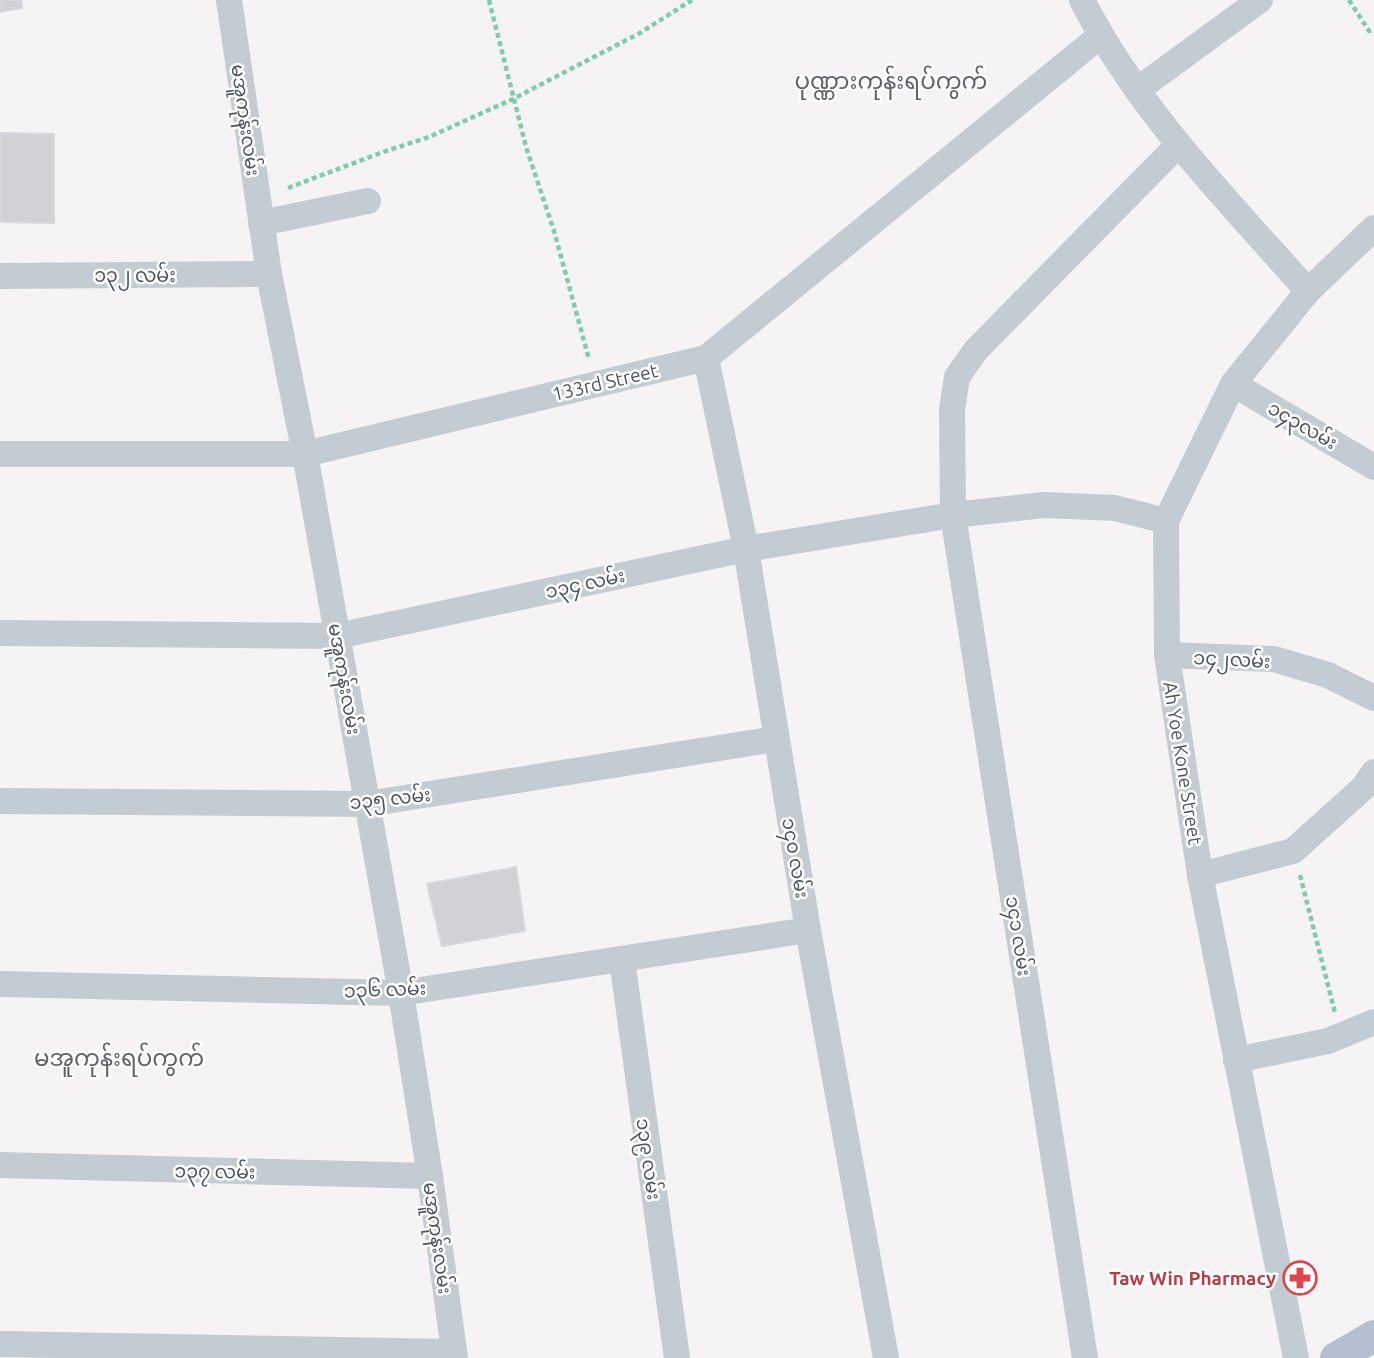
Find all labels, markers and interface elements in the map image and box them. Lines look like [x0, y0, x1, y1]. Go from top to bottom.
street label: မအူကုန်းလမ်း [221, 62, 268, 178]
district label: ပုဏ္ဏားကုန်းရပ်ကွက် [795, 65, 987, 100]
street label: ၁၃၂ လမ်း [94, 261, 176, 291]
street label: 133rd Street [550, 359, 661, 405]
street label: ၁၄၃လမ်း [1262, 394, 1343, 458]
street label: ၁၃၄ လမ်း [543, 561, 628, 607]
street label: မအူကုန်းလမ်း [318, 621, 369, 737]
street label: ၁၄၂လမ်း [1193, 643, 1271, 677]
street label: Ah Yoe Kone Street [1159, 680, 1207, 847]
street label: ၁၃၅ လမ်း [348, 780, 432, 818]
street label: ၁၄၀ လမ်း [773, 816, 817, 901]
street label: ၁၄၁ လမ်း [997, 894, 1039, 978]
street label: ၁၃၆ လမ်း [343, 974, 427, 1006]
district label: မအူကုန်းရပ်ကွက် [34, 1042, 204, 1077]
street label: ၁၃၉ လမ်း [627, 1116, 669, 1202]
street label: ၁၃၇ လမ်း [174, 1156, 256, 1188]
street label: မအူကုန်းလမ်း [413, 1180, 460, 1296]
pharmacy icon: Taw Win Pharmacy [1281, 1259, 1319, 1297]
place label: Taw Win Pharmacy [1109, 1267, 1276, 1289]

